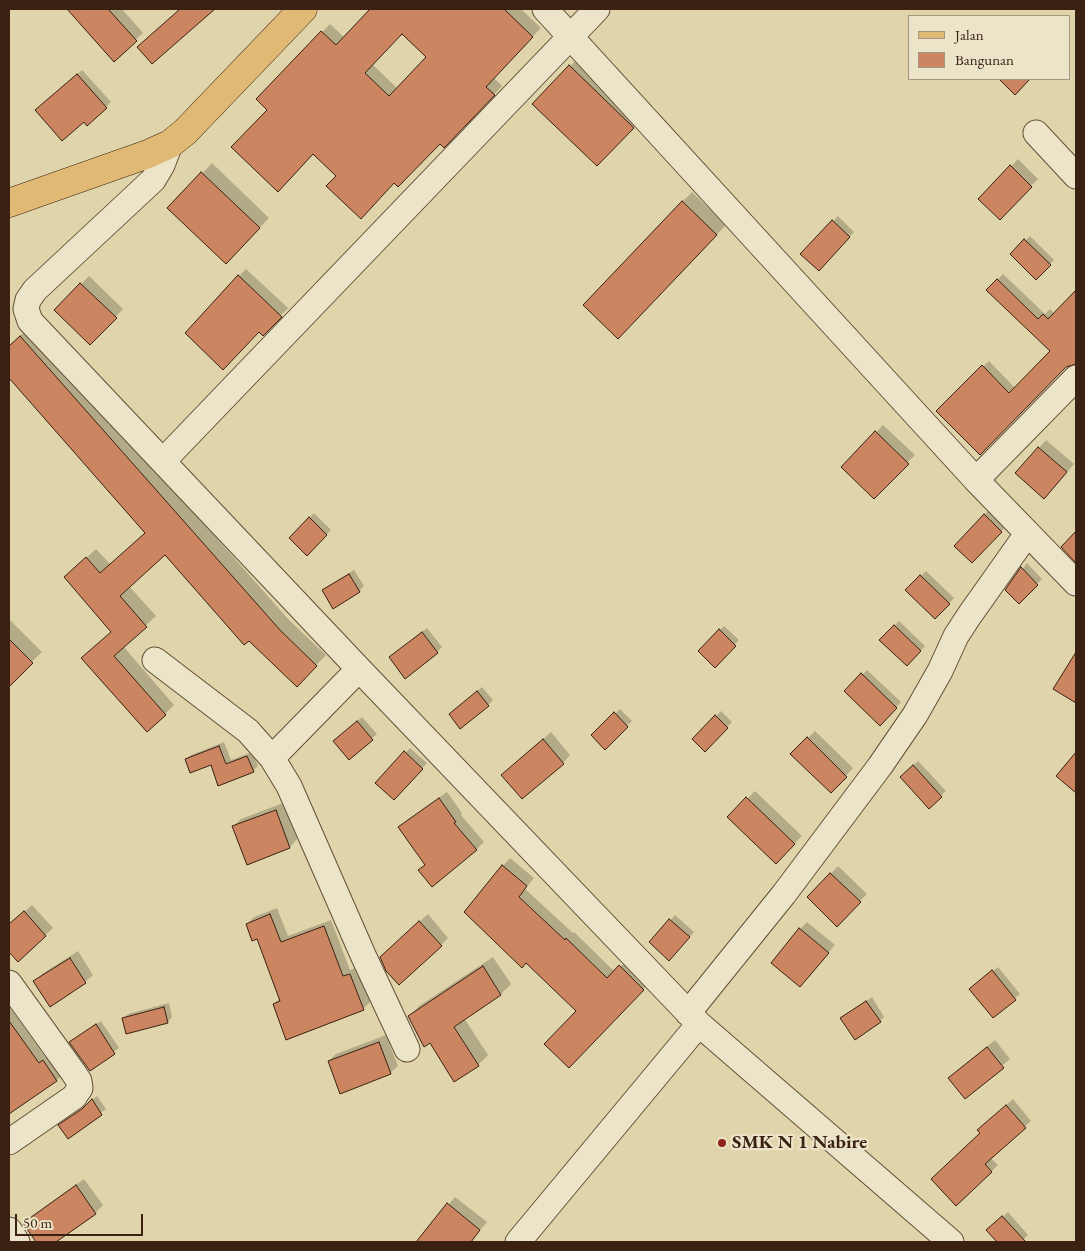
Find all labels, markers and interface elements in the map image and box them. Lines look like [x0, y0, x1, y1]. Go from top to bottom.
legend [908, 15, 1070, 80]
text: Jalan [955, 25, 984, 44]
text: Bangunan [955, 50, 1014, 69]
place label: SMK N 1 Nabire [732, 1132, 867, 1154]
marker: SMK N 1 Nabire [716, 1137, 728, 1149]
scale bar [18, 1204, 145, 1236]
text: 50 m [23, 1213, 52, 1232]

